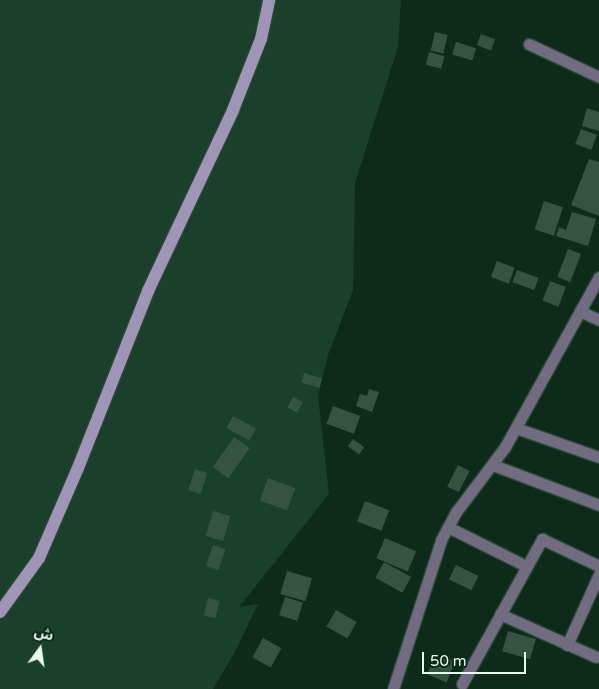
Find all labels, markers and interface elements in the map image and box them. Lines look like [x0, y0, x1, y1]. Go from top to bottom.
text: ش [32, 623, 55, 645]
north arrow [15, 624, 65, 674]
scale bar [424, 642, 528, 674]
text: 50 m [430, 652, 467, 670]

